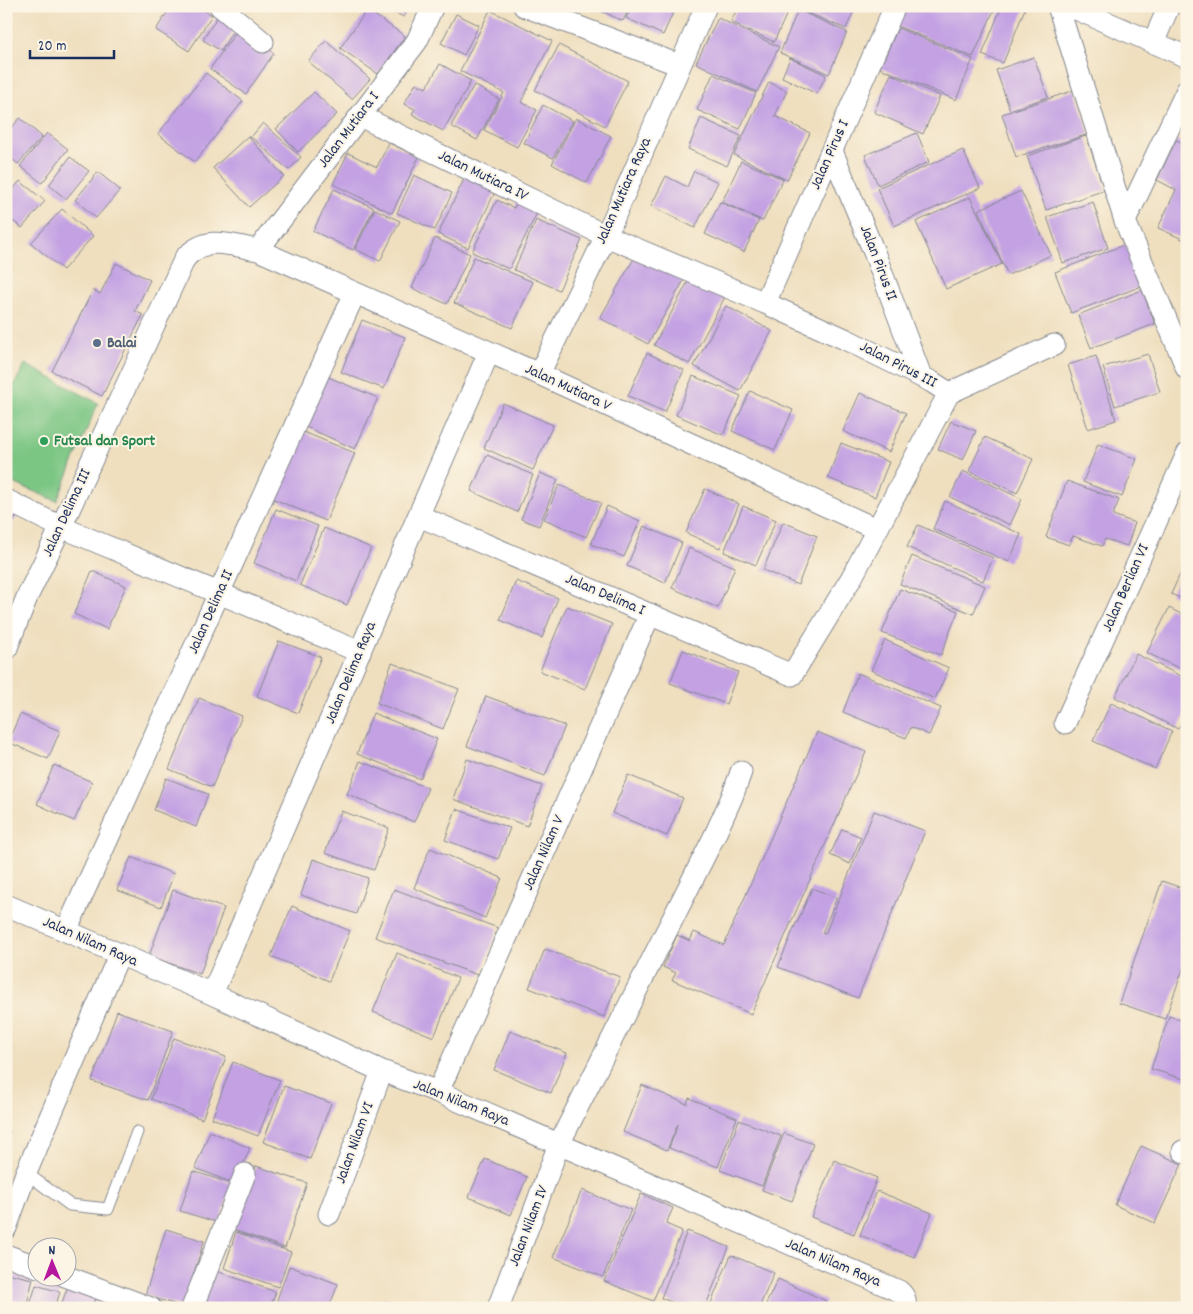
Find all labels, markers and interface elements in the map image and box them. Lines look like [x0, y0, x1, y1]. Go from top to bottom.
scale bar [30, 28, 114, 60]
text: 20 m [38, 36, 66, 58]
street label: Jalan Mutiara I [313, 87, 385, 173]
street label: Jalan Pirus I [804, 116, 856, 194]
street label: Jalan Mutiara Raya [590, 133, 658, 248]
street label: Jalan Mutiara IV [434, 144, 532, 208]
street label: Jalan Pirus II [853, 222, 903, 304]
place label: Balai [107, 332, 136, 355]
street label: Jalan Pirus III [855, 336, 941, 394]
marker: Balai [91, 337, 103, 349]
street label: Jalan Mutiara V [521, 358, 615, 418]
place label: Futsal dan Sport [54, 430, 155, 453]
marker: Futsal dan Sport [38, 435, 50, 447]
street label: Jalan Delima III [37, 465, 97, 561]
street label: Jalan Berlian VI [1096, 540, 1156, 636]
street label: Jalan Delima II [182, 566, 240, 658]
street label: Jalan Delima I [561, 568, 649, 622]
street label: Jalan Delima Raya [319, 618, 383, 728]
street label: Jalan Nilam V [517, 811, 571, 894]
street label: Jalan Nilam Raya [39, 911, 142, 973]
street label: Jalan Nilam Raya [410, 1073, 513, 1133]
street label: Jalan Nilam VI [330, 1099, 380, 1187]
street label: Jalan Nilam IV [503, 1182, 555, 1270]
street label: Jalan Nilam Raya [782, 1233, 885, 1294]
north arrow [28, 1236, 78, 1286]
text: N [48, 1241, 56, 1261]

